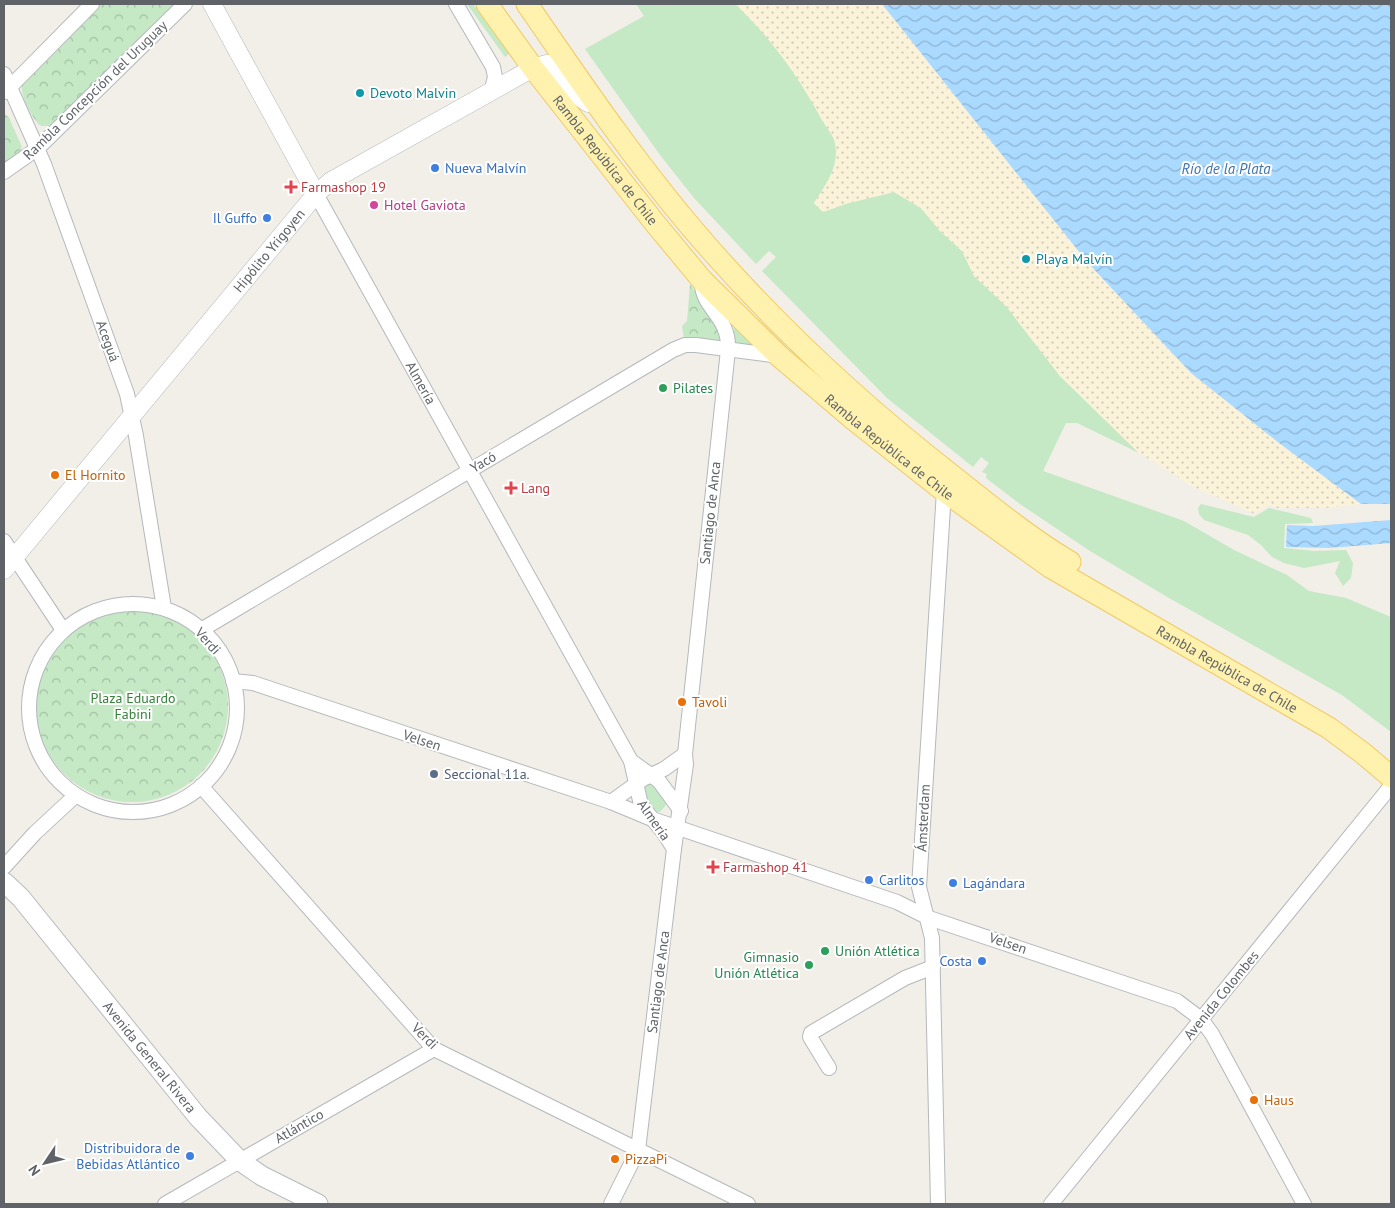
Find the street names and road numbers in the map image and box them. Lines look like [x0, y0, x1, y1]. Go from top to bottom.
street label: Rambla Concepción del Uruguay [19, 16, 171, 164]
street label: Rambla República de Chile [549, 92, 662, 229]
street label: Hipólito Yrigoyen [229, 205, 309, 296]
street label: Aceguá [92, 318, 124, 364]
street label: Almería [402, 358, 440, 407]
street label: Rambla República de Chile [821, 390, 957, 504]
street label: Yacó [467, 447, 499, 477]
street label: Santiago de Anca [696, 461, 724, 565]
street label: Rambla República de Chile [1153, 621, 1301, 717]
street label: Verdi [191, 623, 225, 658]
street label: Velsen [400, 725, 443, 755]
street label: Ámsterdam [912, 784, 934, 852]
street label: Almería [633, 796, 675, 844]
street label: Velsen [986, 928, 1029, 958]
street label: Santiago de Anca [643, 930, 673, 1034]
street label: Avenida Colombes [1180, 947, 1263, 1043]
street label: Avenida General Rivera [99, 998, 200, 1117]
street label: Verdi [407, 1018, 442, 1053]
street label: Atlántico [271, 1105, 327, 1147]

